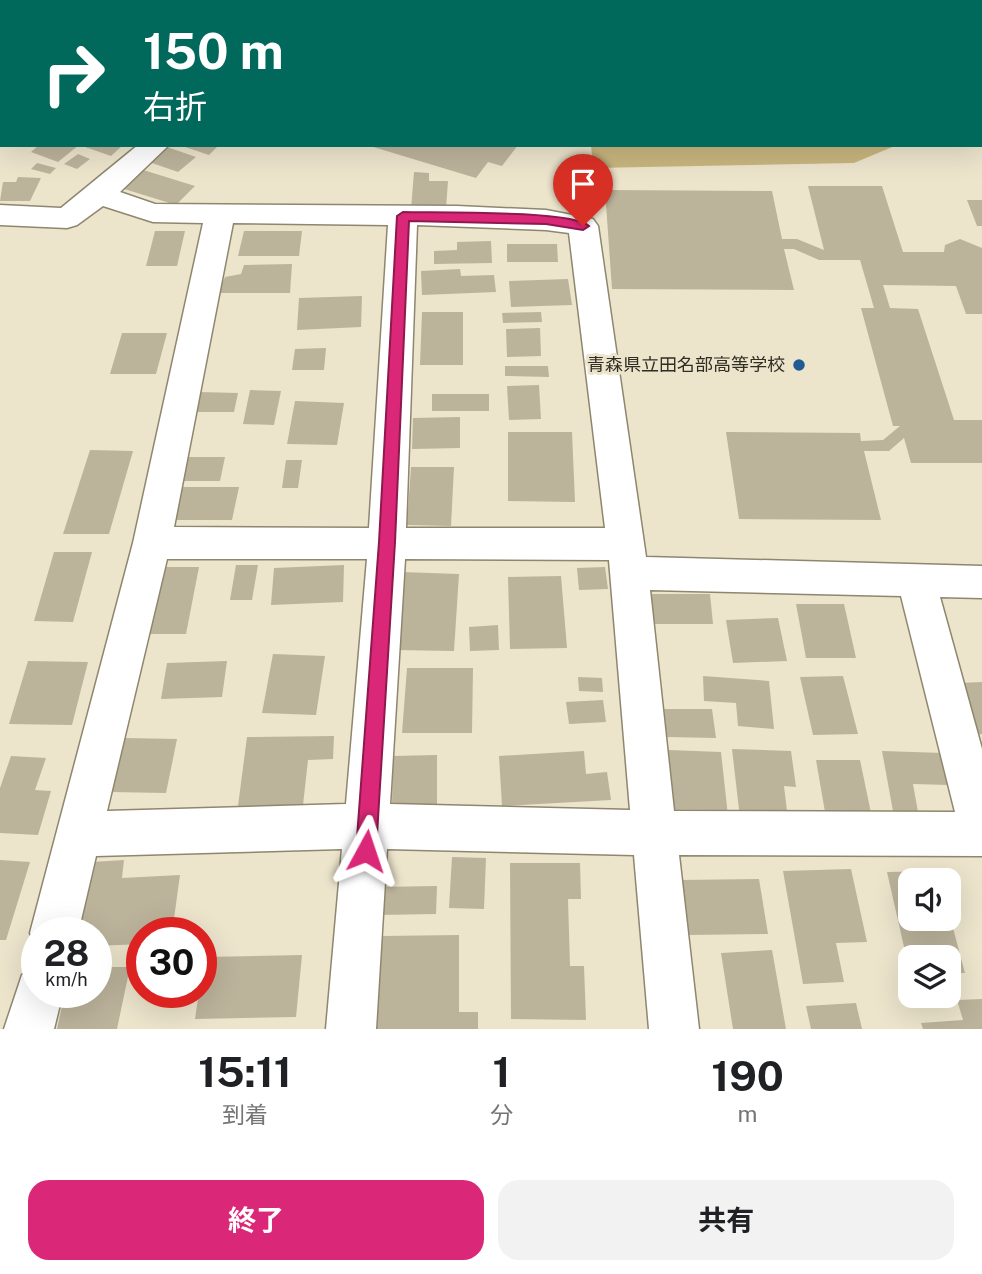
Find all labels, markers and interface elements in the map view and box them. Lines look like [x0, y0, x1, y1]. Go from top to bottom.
text: 150 m [143, 22, 284, 80]
icon: right [28, 28, 119, 119]
text: 右折 [143, 88, 207, 125]
pin [553, 154, 613, 226]
icon: arrive [564, 165, 602, 203]
place label: 青森県立田名部高等学校 [587, 354, 785, 375]
marker: 青森県立田名部高等学校 [791, 357, 807, 373]
position arrow [329, 814, 403, 888]
map controls [898, 868, 961, 1008]
button: sound [898, 868, 961, 931]
speed limit sign: 30 [126, 917, 217, 1008]
text: 28 [44, 933, 89, 974]
button: layers [898, 945, 961, 1008]
text: km/h [45, 969, 88, 990]
text: 15:11 [198, 1047, 292, 1096]
text: 1 [492, 1047, 510, 1096]
text: 190 [711, 1051, 784, 1100]
text: m [738, 1100, 757, 1127]
text: 到着 [222, 1101, 268, 1128]
text: 分 [490, 1101, 513, 1128]
button: 終了 [28, 1180, 484, 1260]
button: 共有 [498, 1180, 954, 1260]

